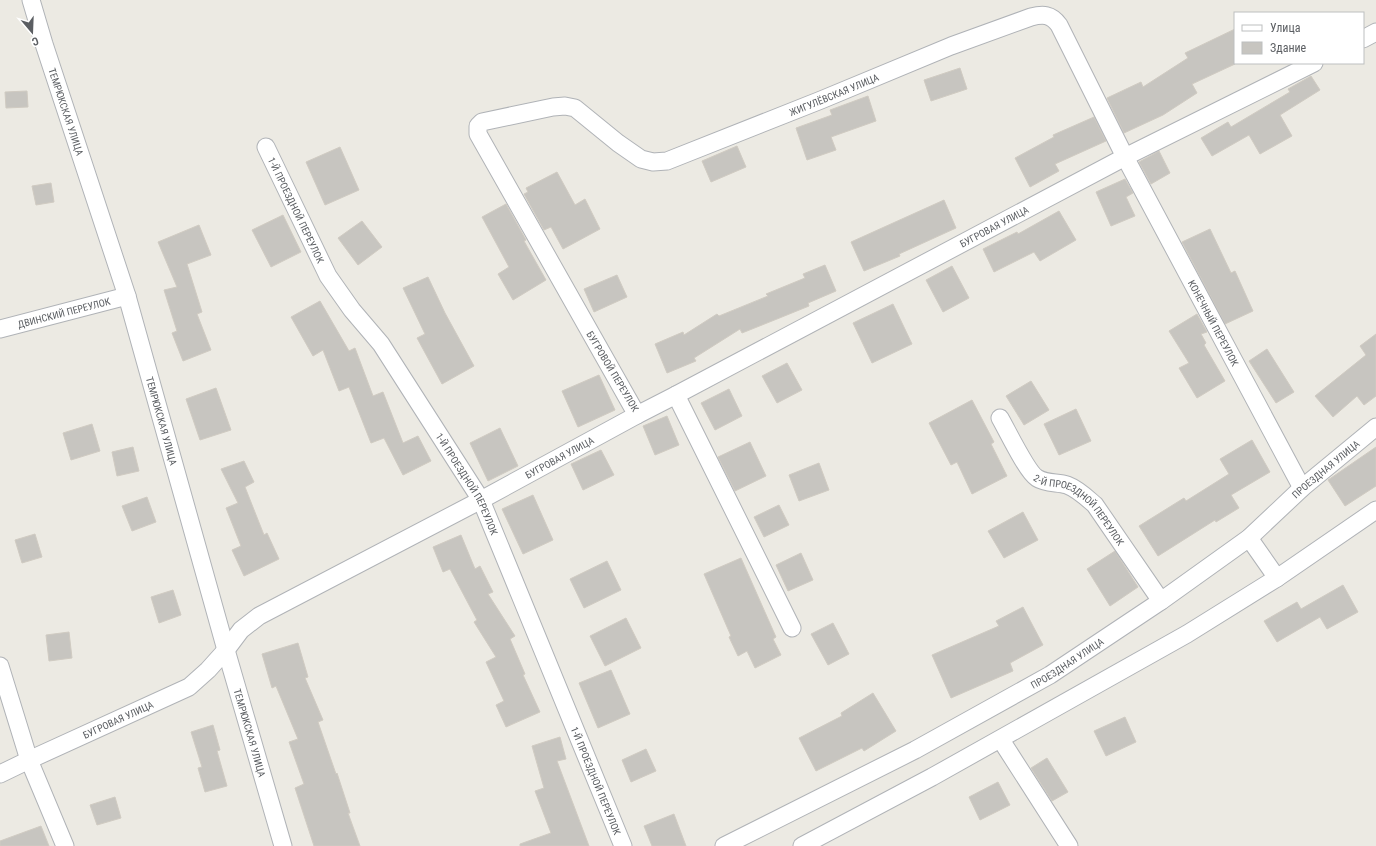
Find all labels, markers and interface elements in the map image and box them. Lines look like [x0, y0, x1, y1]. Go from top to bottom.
north arrow [12, 12, 52, 52]
legend [1234, 12, 1364, 64]
text: Улица [1270, 21, 1301, 35]
text: С [30, 34, 40, 48]
text: Здание [1270, 41, 1307, 55]
street label: ТЕМРЮКСКАЯ УЛИЦА [46, 67, 85, 157]
street label: ЖИГУЛЁВСКАЯ УЛИЦА [788, 72, 881, 118]
street label: 1-Й ПРОЕЗДНОЙ ПЕРЕУЛОК [266, 156, 326, 265]
street label: БУГРОВАЯ УЛИЦА [958, 204, 1031, 250]
street label: КОНЕЧНЫЙ ПЕРЕУЛОК [1186, 278, 1241, 368]
street label: ДВИНСКИЙ ПЕРЕУЛОК [17, 295, 112, 330]
street label: БУГРОВОЙ ПЕРЕУЛОК [584, 328, 642, 414]
street label: ТЕМРЮКСКАЯ УЛИЦА [144, 376, 179, 467]
street label: 1-Й ПРОЕЗДНОЙ ПЕРЕУЛОК [433, 431, 500, 537]
street label: БУГРОВАЯ УЛИЦА [523, 435, 596, 481]
street label: ПРОЕЗДНАЯ УЛИЦА [1290, 438, 1362, 501]
street label: 2-Й ПРОЕЗДНОЙ ПЕРЕУЛОК [1031, 472, 1126, 548]
street label: ПРОЕЗДНАЯ УЛИЦА [1029, 636, 1106, 691]
street label: ТЕМРЮКСКАЯ УЛИЦА [232, 688, 268, 779]
street label: БУГРОВАЯ УЛИЦА [81, 699, 155, 741]
street label: 1-Й ПРОЕЗДНОЙ ПЕРЕУЛОК [569, 725, 623, 837]

